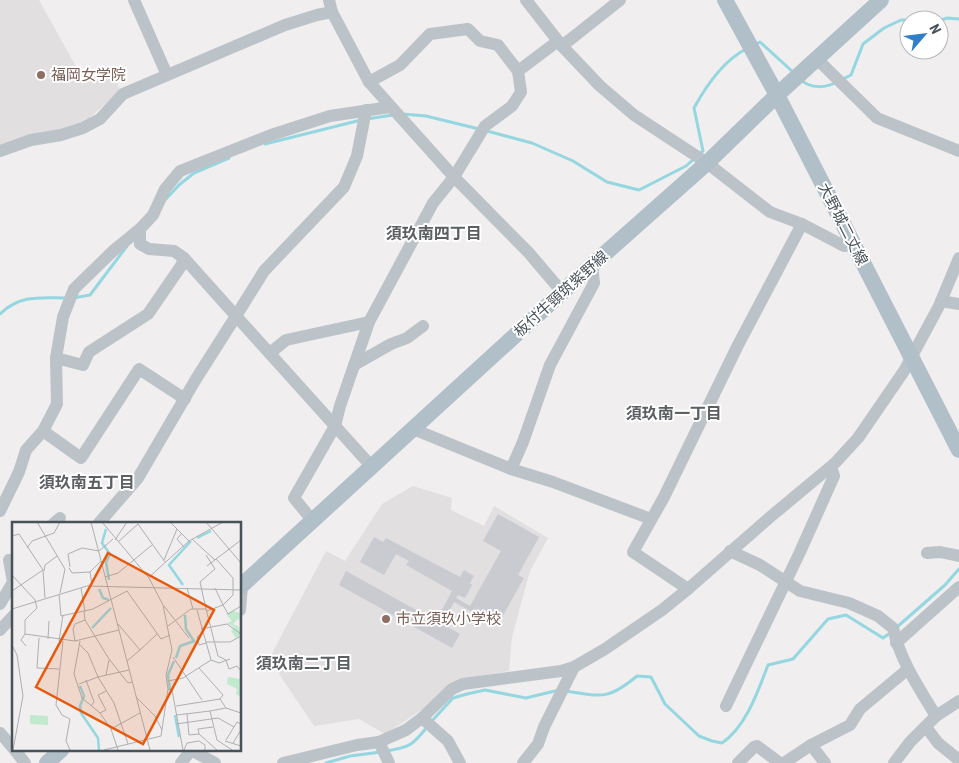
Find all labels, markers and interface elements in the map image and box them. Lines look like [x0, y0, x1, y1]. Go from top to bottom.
north arrow [899, 10, 949, 60]
text: N [926, 21, 945, 36]
place label: 福岡女学院 [51, 66, 126, 84]
marker: 福岡女学院 [35, 69, 47, 81]
street label: 大野城二丈線 [815, 180, 871, 268]
district label: 須玖南四丁目 [386, 224, 482, 243]
street label: 板付牛頸筑紫野線 [510, 247, 612, 341]
district label: 須玖南一丁目 [626, 404, 722, 423]
district label: 須玖南五丁目 [39, 473, 135, 492]
inset map [12, 522, 241, 750]
place label: 市立須玖小学校 [396, 610, 501, 628]
marker: 市立須玖小学校 [380, 613, 392, 625]
district label: 須玖南二丁目 [256, 654, 352, 673]

